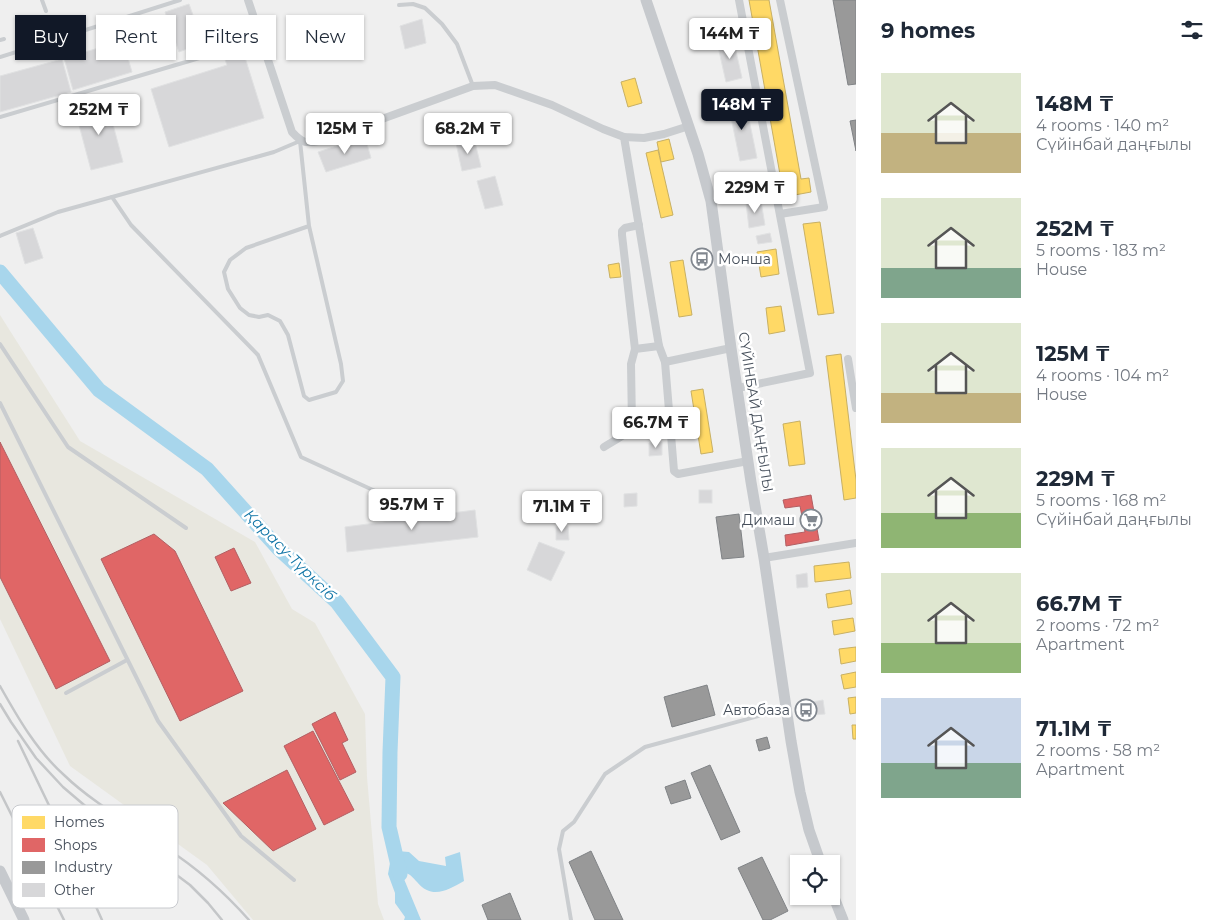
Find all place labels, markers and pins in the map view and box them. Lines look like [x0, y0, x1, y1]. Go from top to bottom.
pin: 144M ₸ [689, 18, 771, 60]
pin: 148M ₸ [701, 88, 783, 131]
pin: 252M ₸ [58, 94, 140, 136]
pin: 125M ₸ [304, 112, 386, 155]
pin: 68.2M ₸ [422, 112, 514, 155]
pin: 229M ₸ [714, 172, 796, 214]
bus stop icon: Монша [690, 247, 714, 271]
place label: Монша [718, 250, 771, 268]
pin: 66.7M ₸ [610, 406, 702, 449]
pin: 95.7M ₸ [366, 488, 458, 531]
pin: 71.1M ₸ [516, 490, 608, 533]
supermarket icon: Димаш [799, 508, 823, 532]
place label: Димаш [742, 511, 795, 529]
bus stop icon: Автобаза [794, 698, 818, 722]
place label: Автобаза [723, 701, 790, 719]

